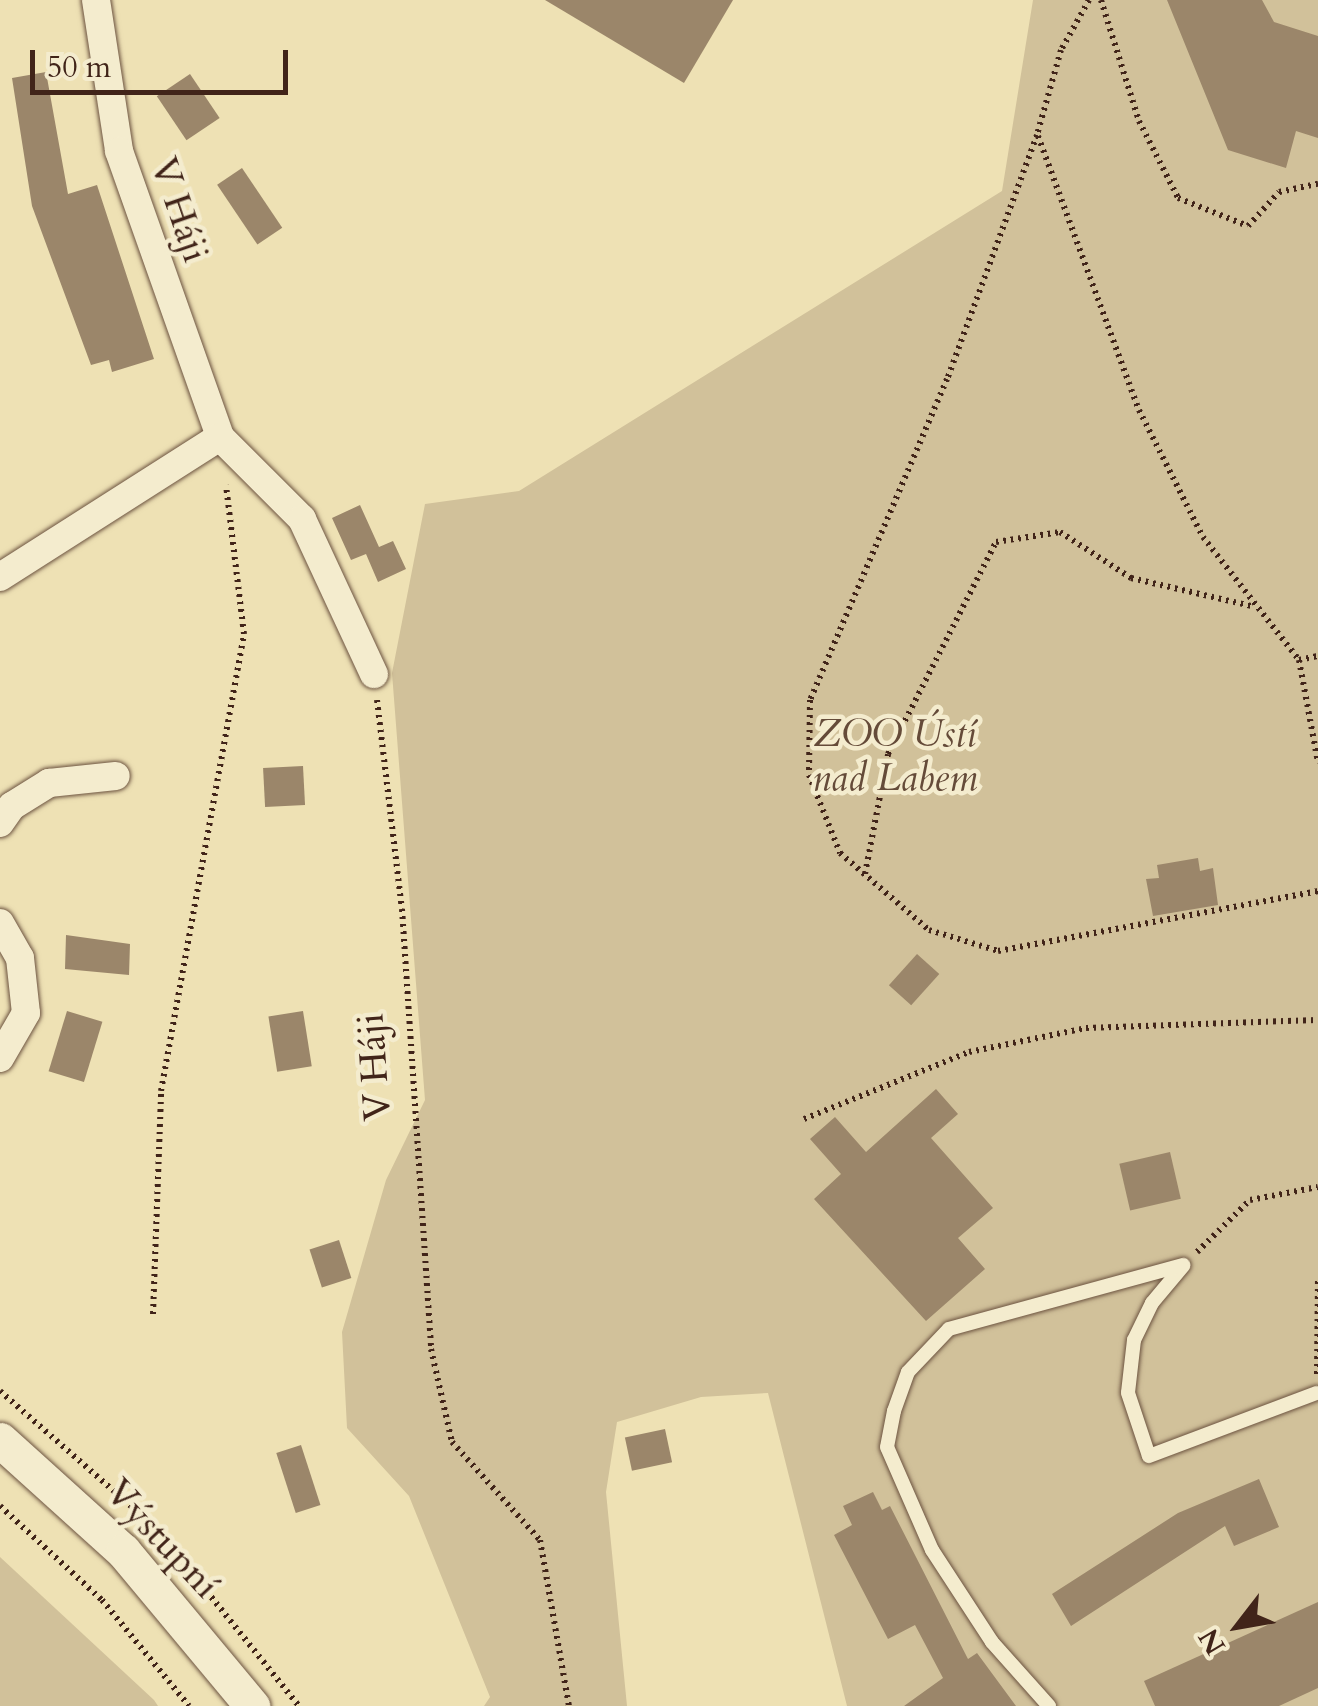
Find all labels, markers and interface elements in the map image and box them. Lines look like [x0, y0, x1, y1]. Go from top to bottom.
scale bar [35, 30, 292, 92]
text: 50 m [47, 47, 111, 88]
street label: V Háji [140, 152, 218, 268]
park label: ZOO Ústí nad Labem [812, 712, 978, 802]
street label: V Háji [348, 1012, 402, 1122]
street label: Výstupní [95, 1470, 229, 1608]
north arrow [1188, 1576, 1288, 1676]
text: N [1190, 1621, 1235, 1662]

